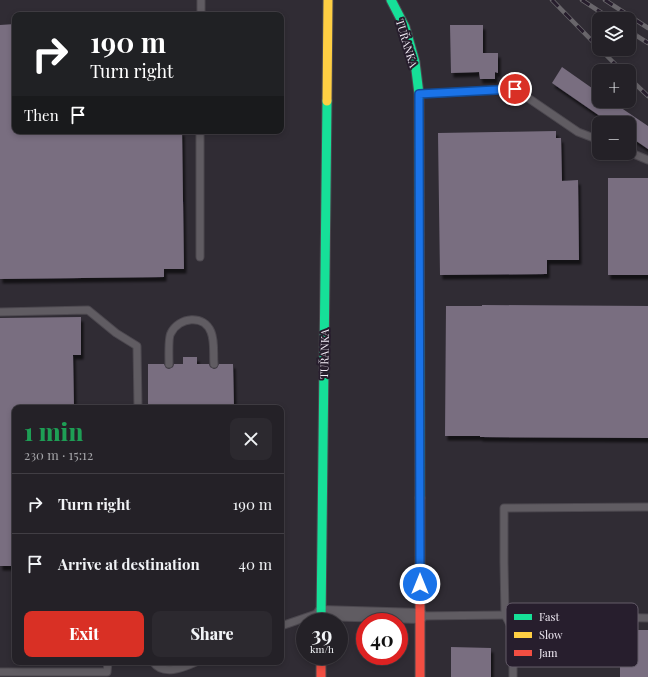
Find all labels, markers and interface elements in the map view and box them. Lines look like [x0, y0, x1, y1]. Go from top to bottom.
map controls [592, 12, 636, 160]
button: layers [592, 12, 636, 56]
street label: TUŘANKA [393, 17, 422, 69]
text: 190 m [90, 23, 166, 60]
icon: right [24, 28, 76, 80]
text: Turn right [90, 59, 173, 83]
button: + [592, 64, 636, 108]
pin [498, 72, 532, 106]
icon: arrive [504, 78, 526, 100]
icon: arrive [67, 104, 89, 126]
text: Then [24, 105, 59, 125]
button: − [592, 116, 636, 160]
street label: TUŘANKA [316, 329, 332, 379]
text: 1 min [24, 415, 83, 447]
button: close [230, 418, 272, 460]
text: 230 m · 15:12 [24, 446, 93, 463]
icon: right [24, 493, 46, 515]
text: Turn right [58, 494, 131, 514]
text: 190 m [233, 494, 272, 514]
icon: arrive [24, 553, 46, 575]
text: Arrive at destination [58, 554, 200, 574]
text: 40 m [239, 554, 272, 574]
position arrow [399, 563, 441, 605]
legend [506, 603, 638, 667]
text: Fast [539, 609, 559, 624]
button: Exit [24, 611, 144, 657]
button: Share [152, 611, 272, 657]
speed limit sign: 40 [356, 613, 408, 665]
text: 39 [312, 620, 332, 647]
text: Slow [539, 627, 563, 642]
text: km/h [310, 642, 334, 656]
text: Jam [538, 645, 558, 660]

